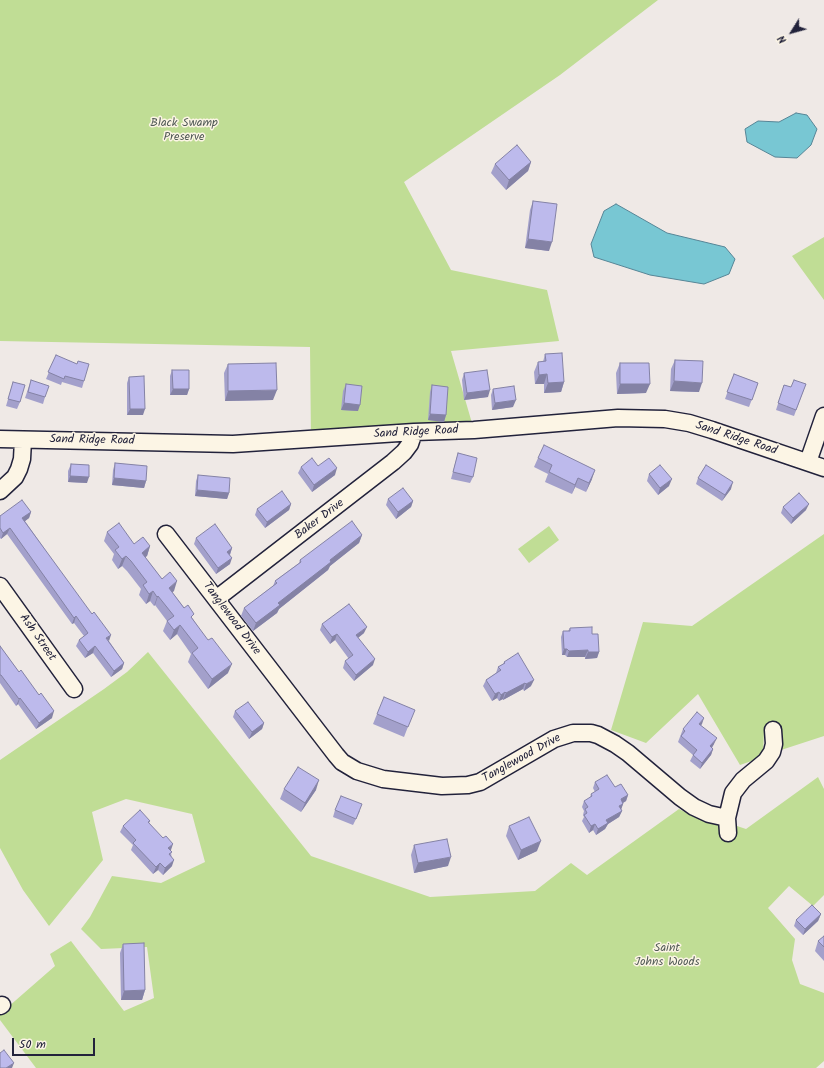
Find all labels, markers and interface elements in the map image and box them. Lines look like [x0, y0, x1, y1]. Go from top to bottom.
north arrow [772, 12, 812, 52]
text: N [773, 31, 792, 47]
park label: Black Swamp Preserve [150, 117, 218, 145]
street label: Sand Ridge Road [693, 419, 779, 459]
street label: Sand Ridge Road [373, 424, 459, 442]
street label: Sand Ridge Road [49, 433, 135, 449]
street label: Baker Drive [292, 497, 348, 543]
street label: Tanglewood Drive [199, 580, 263, 658]
street label: Ash Street [16, 612, 58, 664]
street label: Tanglewood Drive [480, 732, 564, 786]
park label: Saint Johns Woods [634, 942, 700, 970]
scale bar [14, 1030, 97, 1056]
text: 50 m [19, 1035, 46, 1054]

